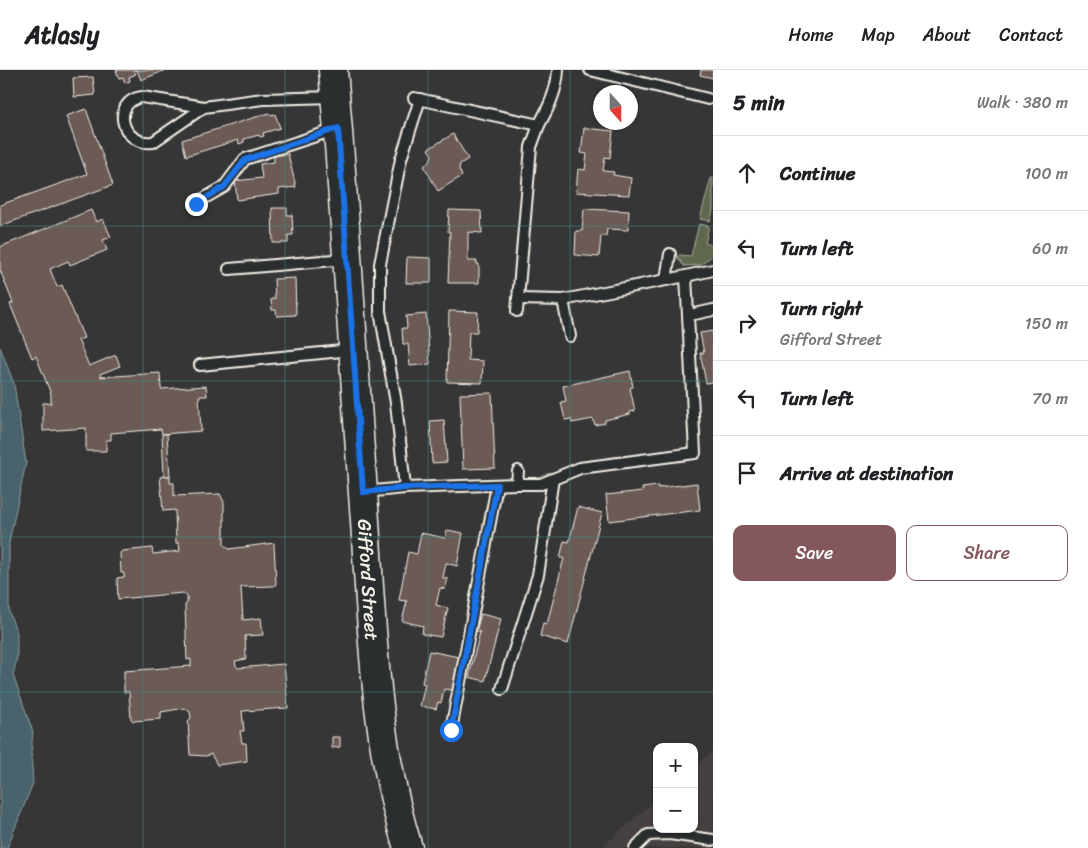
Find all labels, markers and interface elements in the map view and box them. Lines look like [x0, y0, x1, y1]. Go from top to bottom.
text: Atlasly [25, 14, 99, 56]
text: Home [789, 19, 834, 51]
text: Map [862, 19, 895, 51]
text: About [923, 19, 971, 51]
text: Contact [999, 19, 1063, 51]
text: 5 min [733, 84, 785, 122]
north arrow [593, 85, 638, 130]
text: Walk · 380 m [977, 88, 1068, 117]
text: Continue [780, 157, 856, 190]
icon: ahead [733, 159, 761, 187]
text: 100 m [1024, 159, 1068, 188]
route end [185, 193, 208, 216]
text: Turn left [780, 232, 853, 265]
icon: left [733, 234, 761, 262]
text: 60 m [1032, 234, 1068, 263]
text: Turn right [780, 292, 862, 325]
icon: right [733, 309, 761, 337]
text: 150 m [1025, 309, 1068, 338]
text: Gifford Street [780, 325, 882, 354]
text: Turn left [780, 382, 853, 415]
icon: left [733, 384, 761, 412]
text: 70 m [1032, 384, 1068, 413]
text: Arrive at destination [780, 457, 953, 490]
icon: arrive [733, 459, 761, 487]
street label: Gifford Street [348, 518, 389, 642]
button: Save [733, 525, 896, 581]
button: Share [906, 525, 1068, 581]
route start [440, 719, 463, 742]
map controls [653, 743, 698, 833]
button: + [653, 743, 698, 788]
button: − [653, 788, 698, 833]

